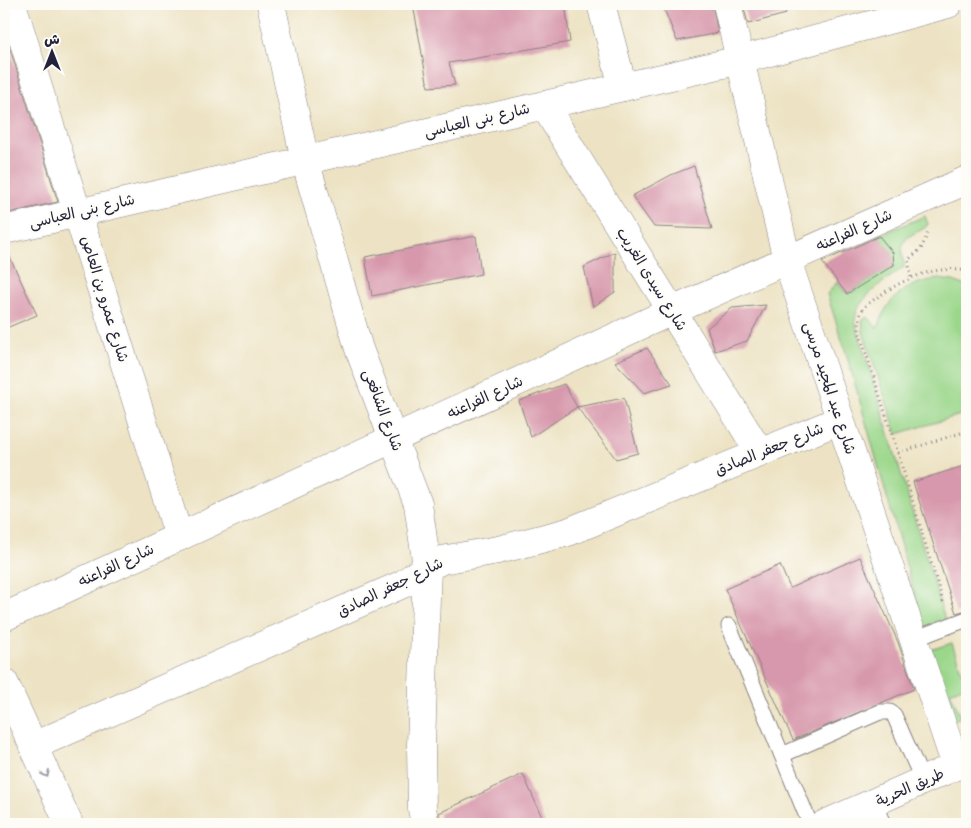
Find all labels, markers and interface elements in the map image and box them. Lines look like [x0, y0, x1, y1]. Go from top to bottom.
north arrow [28, 28, 78, 78]
text: ش [44, 29, 60, 48]
street label: شارع بنى العباسى [422, 97, 532, 142]
street label: شارع بنى العباسى [27, 188, 137, 233]
street label: شارع الفراعنه [812, 203, 895, 256]
street label: شارع سيدى الغريب [612, 223, 693, 335]
street label: شارع عمرو بن العاص [76, 233, 135, 365]
street label: شارع عبد المجيد مرسى [799, 319, 862, 457]
street label: شارع الشافعى [358, 366, 409, 454]
street label: شارع الفراعنه [443, 370, 526, 423]
street label: شارع جعفر الصادق [711, 417, 826, 480]
street label: شارع الفراعنه [74, 538, 157, 591]
street label: شارع جعفر الصادق [333, 552, 446, 621]
street label: طريق الحرية [872, 762, 947, 810]
one-way arrow [40, 769, 51, 778]

